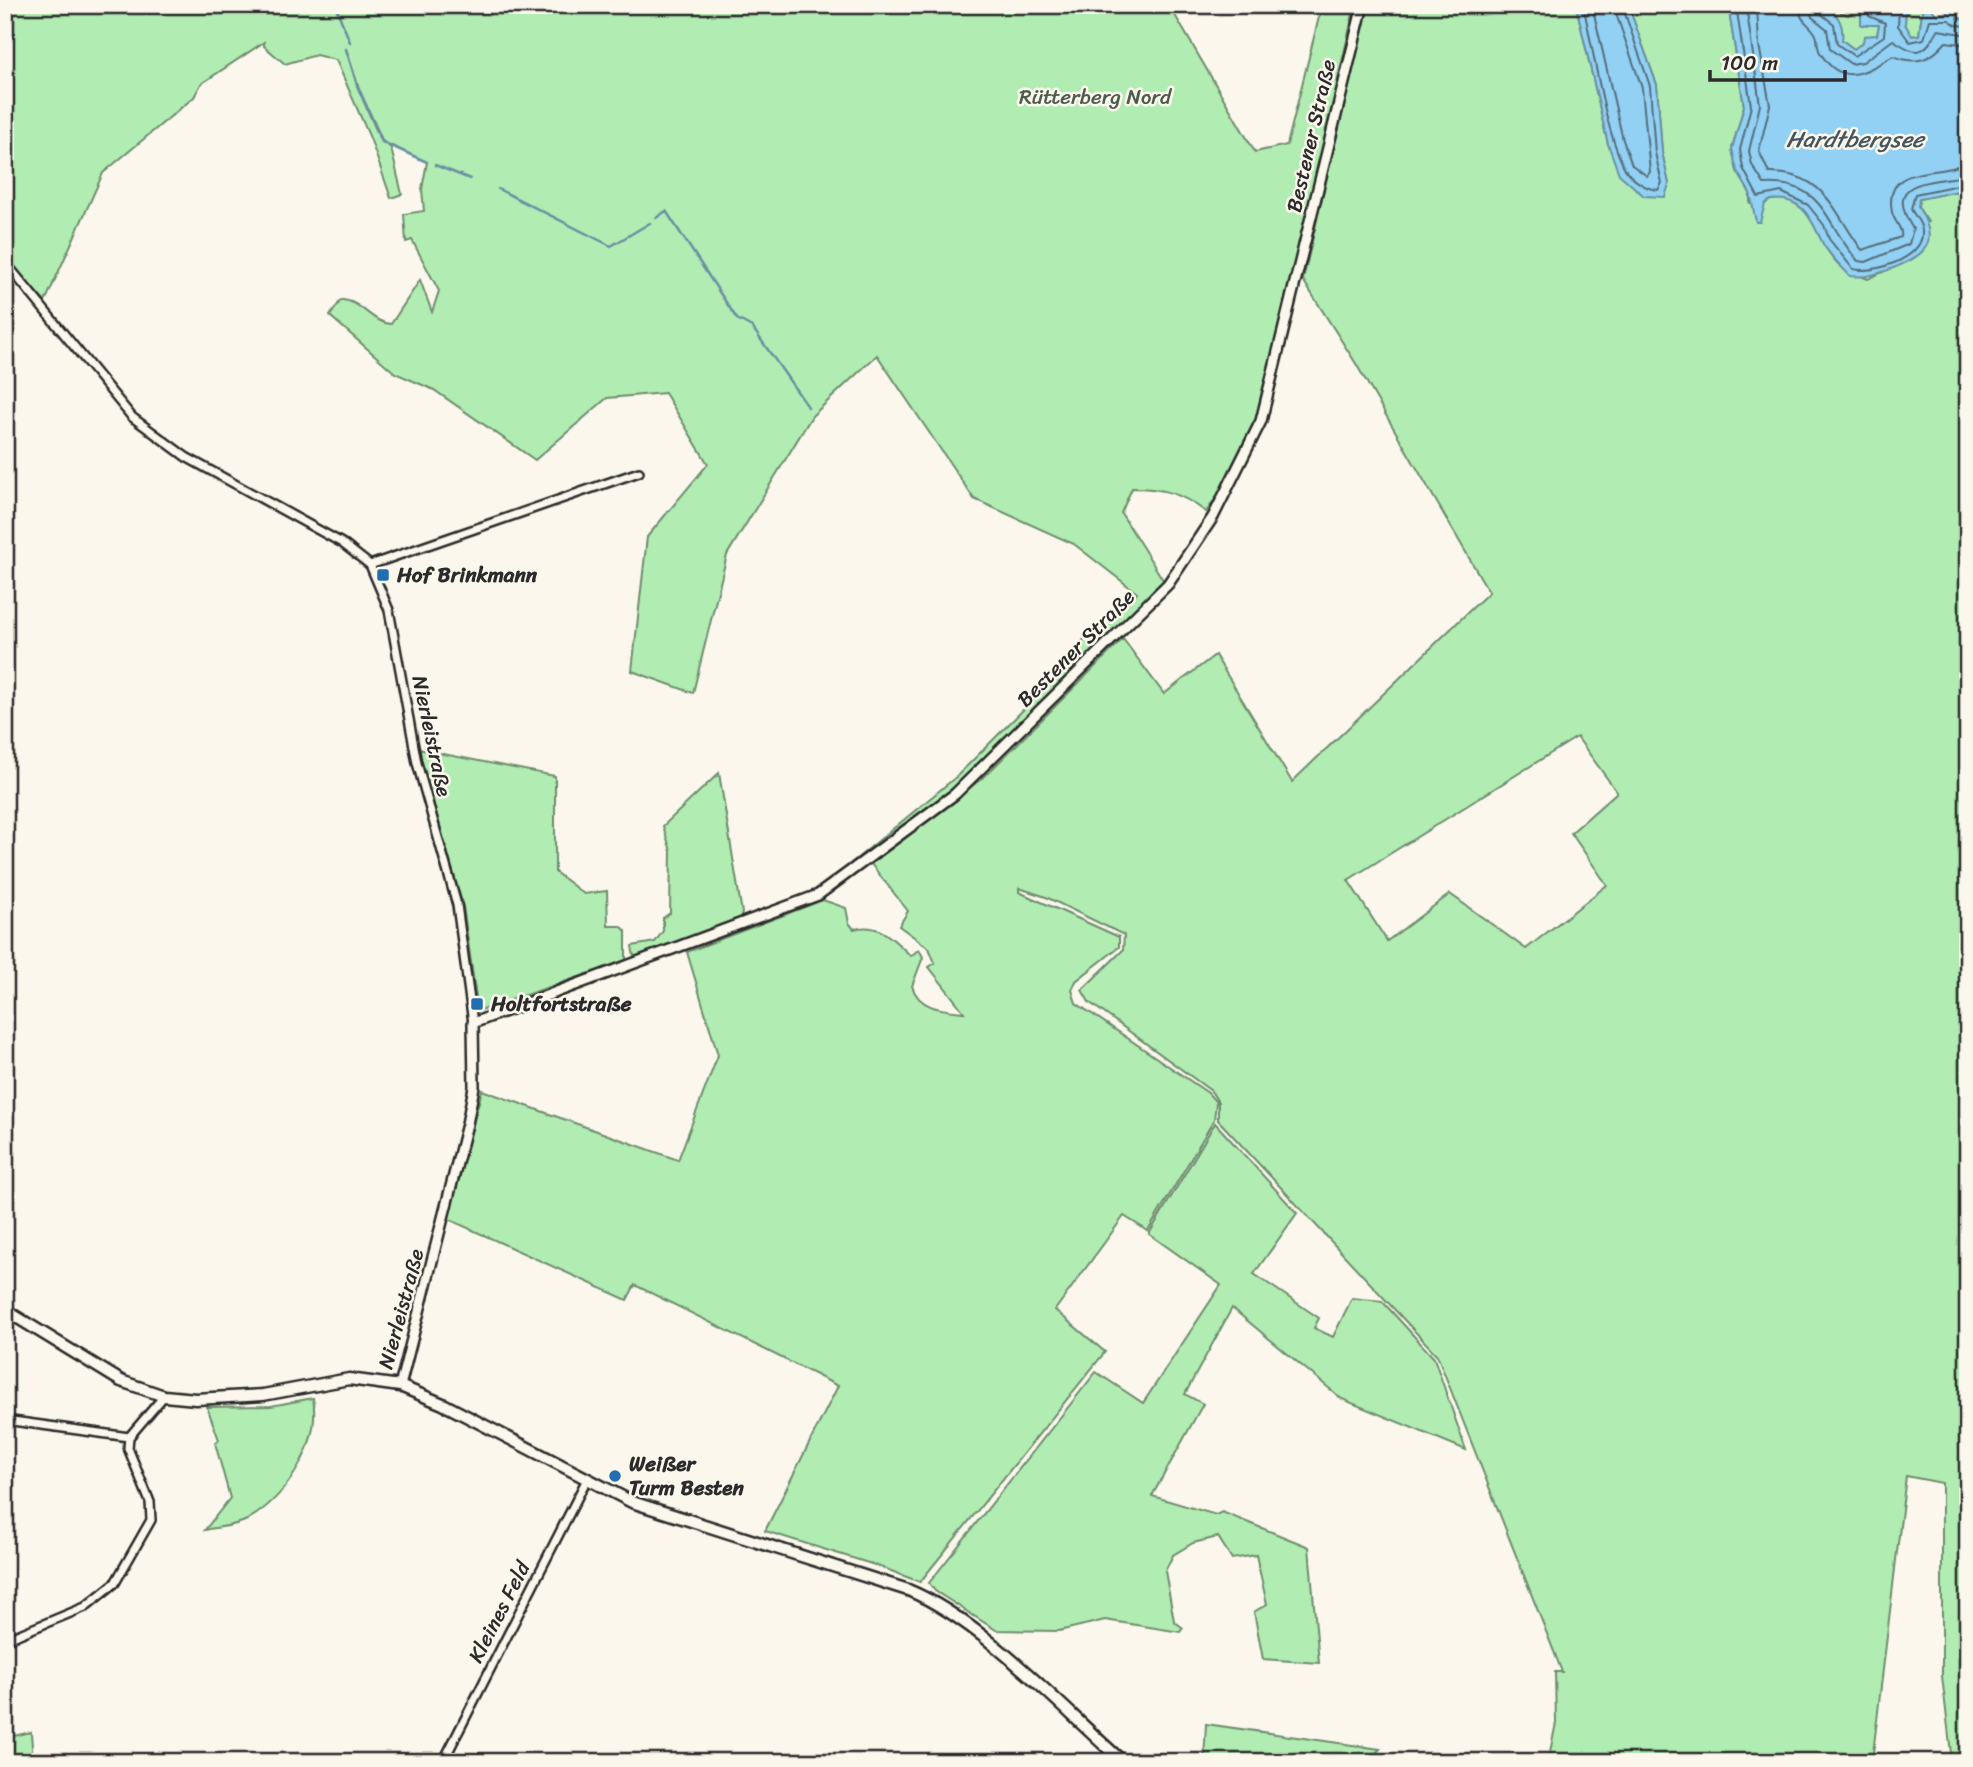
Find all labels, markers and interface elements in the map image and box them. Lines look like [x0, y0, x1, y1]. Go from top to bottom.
scale bar [1710, 38, 1845, 82]
text: 100 m [1721, 44, 1778, 82]
street label: Bestener Straße [1275, 55, 1347, 216]
park label: Rütterberg Nord [1019, 78, 1173, 116]
water label: Hardtbergsee [1786, 119, 1926, 160]
place label: Hof Brinkmann [396, 556, 538, 594]
marker: Hof Brinkmann [375, 567, 391, 583]
street label: Bestener Straße [1007, 579, 1145, 717]
street label: Nierleistraße [401, 672, 463, 800]
place label: Holtfortstraße [490, 985, 632, 1023]
marker: Holtfortstraße [469, 996, 485, 1012]
street label: Nierleistraße [367, 1245, 435, 1373]
place label: Weißer Turm Besten [629, 1445, 744, 1507]
marker: Weißer Turm Besten [607, 1468, 623, 1484]
street label: Kleines Feld [457, 1553, 542, 1670]

